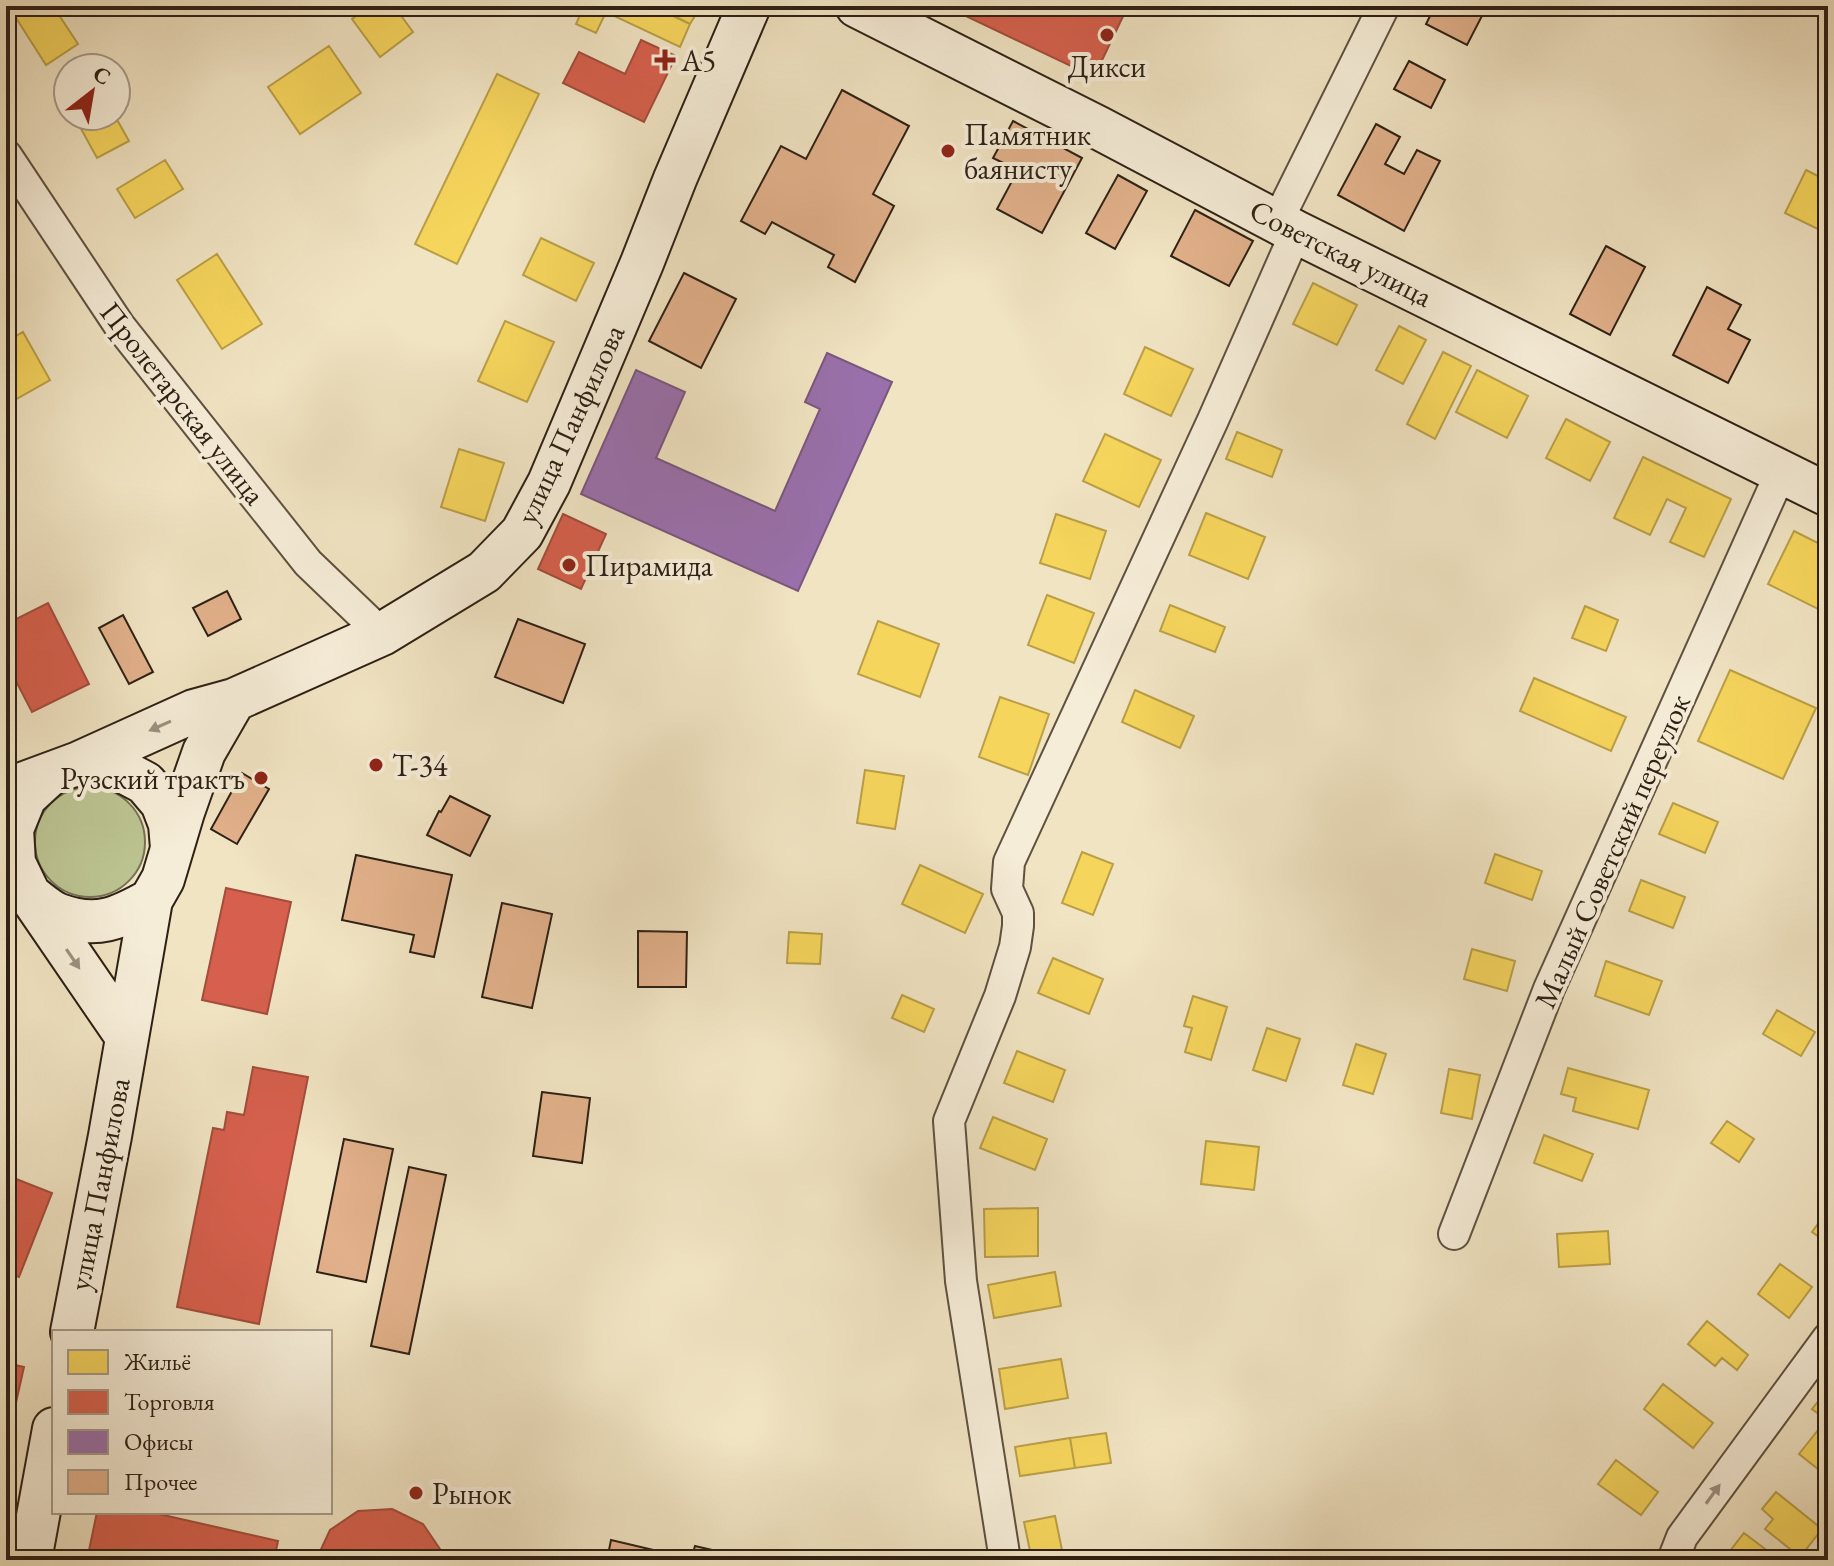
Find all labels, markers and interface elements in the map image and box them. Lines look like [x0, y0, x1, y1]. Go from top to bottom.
marker: Дикси [1098, 26, 1116, 44]
place label: А5 [680, 41, 716, 80]
place label: Дикси [1068, 47, 1146, 86]
marker: А5 [656, 51, 674, 69]
north arrow [52, 52, 132, 132]
text: С [88, 59, 116, 92]
place label: Памятник баянисту [964, 115, 1091, 188]
marker: Памятник баянисту [939, 142, 957, 160]
street label: Советская улица [1243, 190, 1439, 316]
street label: Пролетарская улица [91, 293, 275, 513]
street label: улица Панфилова [507, 318, 633, 530]
place label: Пирамида [585, 546, 713, 585]
marker: Пирамида [560, 556, 578, 574]
street label: Малый Советский переулок [1525, 688, 1699, 1014]
one-way arrow [149, 720, 172, 733]
place label: Т-34 [392, 746, 448, 785]
marker: Т-34 [367, 756, 385, 774]
place label: Рузский трактъ [60, 759, 245, 798]
marker: Рузский трактъ [252, 769, 270, 787]
one-way arrow [65, 948, 80, 969]
street label: улица Панфилова [59, 1074, 139, 1294]
legend [52, 1330, 332, 1514]
text: Жильё [123, 1346, 191, 1377]
text: Торговля [124, 1386, 215, 1417]
text: Офисы [124, 1426, 193, 1457]
text: Прочее [124, 1466, 197, 1497]
place label: Рынок [432, 1474, 512, 1513]
one-way arrow [1705, 1483, 1721, 1505]
marker: Рынок [407, 1484, 425, 1502]

